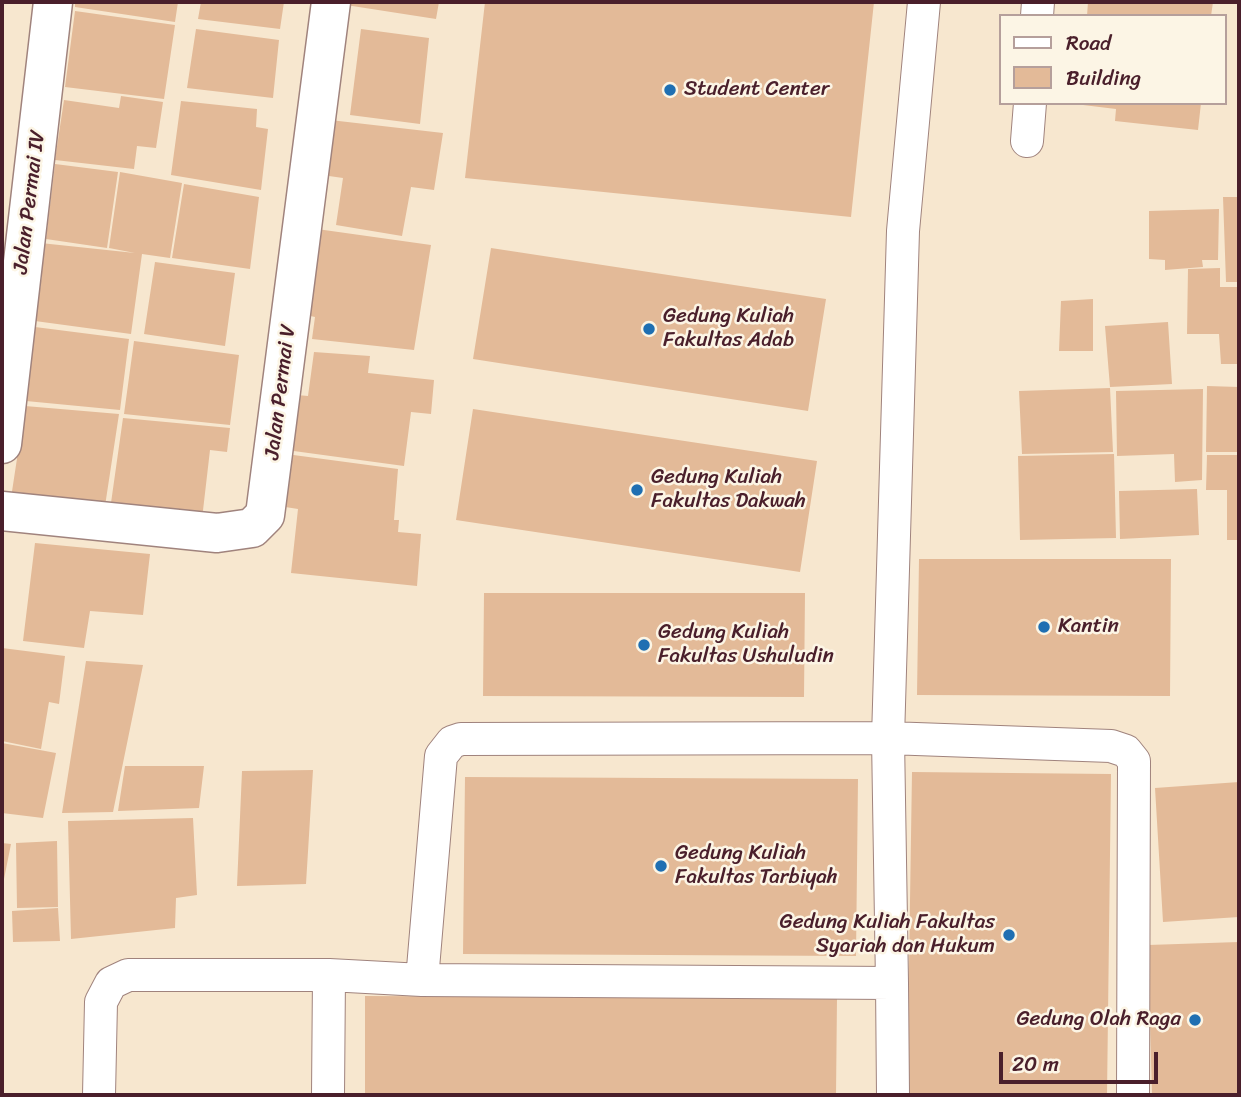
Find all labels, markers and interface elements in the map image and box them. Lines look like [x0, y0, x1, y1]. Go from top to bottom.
legend [1000, 14, 1227, 105]
text: Road [1066, 24, 1111, 62]
text: Building [1066, 59, 1141, 97]
place label: Student Center [684, 77, 829, 103]
marker: Student Center [662, 82, 678, 98]
street label: Jalan Permai IV [9, 129, 51, 275]
place label: Gedung Kuliah Fakultas Adab [663, 304, 794, 354]
marker: Gedung Kuliah Fakultas Adab [641, 321, 657, 337]
street label: Jalan Permai V [260, 323, 302, 461]
place label: Gedung Kuliah Fakultas Dakwah [651, 465, 806, 515]
marker: Gedung Kuliah Fakultas Dakwah [629, 482, 645, 498]
place label: Kantin [1058, 614, 1119, 640]
marker: Kantin [1036, 619, 1052, 635]
place label: Gedung Kuliah Fakultas Ushuludin [658, 620, 834, 670]
marker: Gedung Kuliah Fakultas Ushuludin [636, 637, 652, 653]
place label: Gedung Kuliah Fakultas Tarbiyah [675, 841, 838, 891]
marker: Gedung Kuliah Fakultas Tarbiyah [653, 858, 669, 874]
place label: Gedung Kuliah Fakultas Syariah dan Hukum [780, 910, 995, 960]
marker: Gedung Kuliah Fakultas Syariah dan Hukum [1001, 927, 1017, 943]
place label: Gedung Olah Raga [1016, 1007, 1181, 1033]
marker: Gedung Olah Raga [1187, 1012, 1203, 1028]
scale bar [1003, 1038, 1162, 1082]
text: 20 m [1012, 1045, 1059, 1083]

